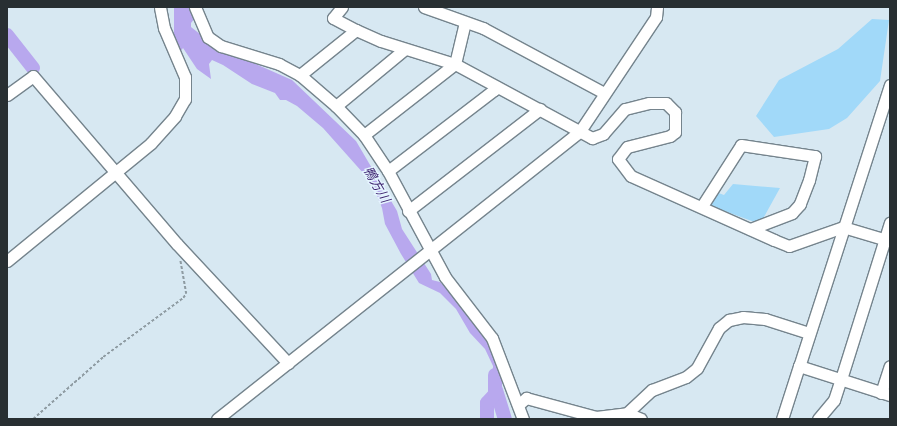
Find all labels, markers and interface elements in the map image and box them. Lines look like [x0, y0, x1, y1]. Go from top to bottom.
water label: 鴨方川 [359, 164, 393, 206]

